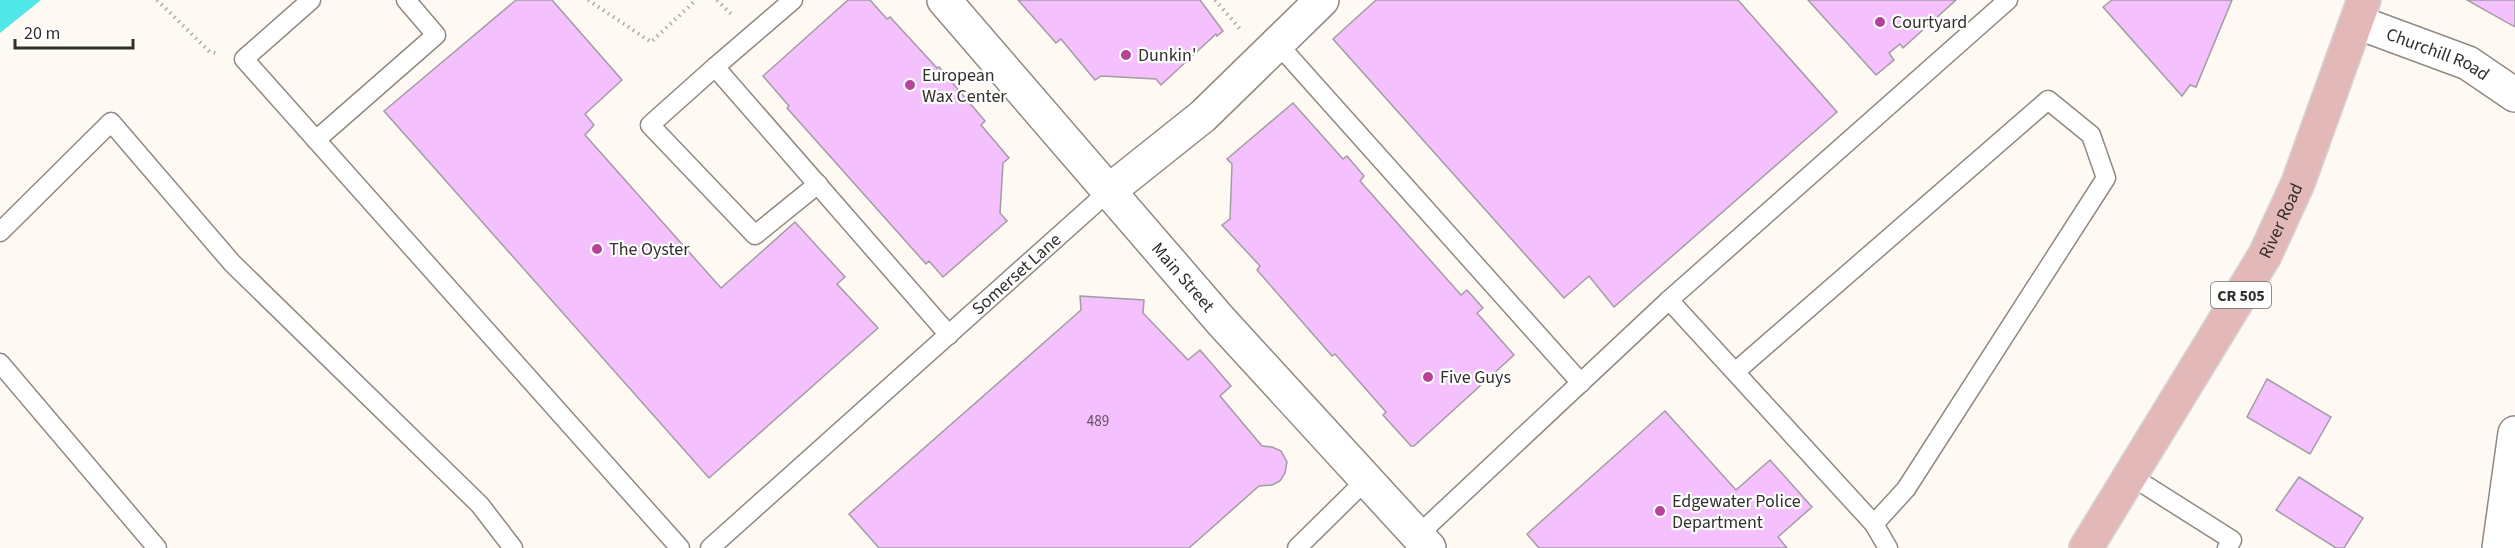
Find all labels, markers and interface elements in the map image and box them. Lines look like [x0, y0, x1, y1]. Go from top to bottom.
place label: Courtyard [1892, 10, 1967, 35]
scale bar [15, 12, 134, 50]
marker: Courtyard [1873, 15, 1887, 29]
text: 20 m [24, 21, 60, 46]
street label: Churchill Road [2383, 22, 2494, 87]
place label: Dunkin' [1138, 43, 1196, 68]
marker: Dunkin' [1119, 48, 1133, 62]
place label: European Wax Center [922, 63, 1007, 109]
marker: European Wax Center [903, 78, 917, 92]
street label: River Road [2253, 179, 2309, 263]
street label: Somerset Lane [967, 228, 1067, 321]
place label: The Oyster [609, 237, 690, 262]
street label: Main Street [1145, 237, 1220, 318]
marker: The Oyster [590, 242, 604, 256]
road number: CR 505 [2211, 282, 2271, 308]
place label: Five Guys [1440, 365, 1511, 390]
marker: Five Guys [1421, 370, 1435, 384]
house number: 489 [1087, 411, 1109, 432]
place label: Edgewater Police Department [1672, 489, 1801, 535]
marker: Edgewater Police Department [1653, 504, 1667, 518]

